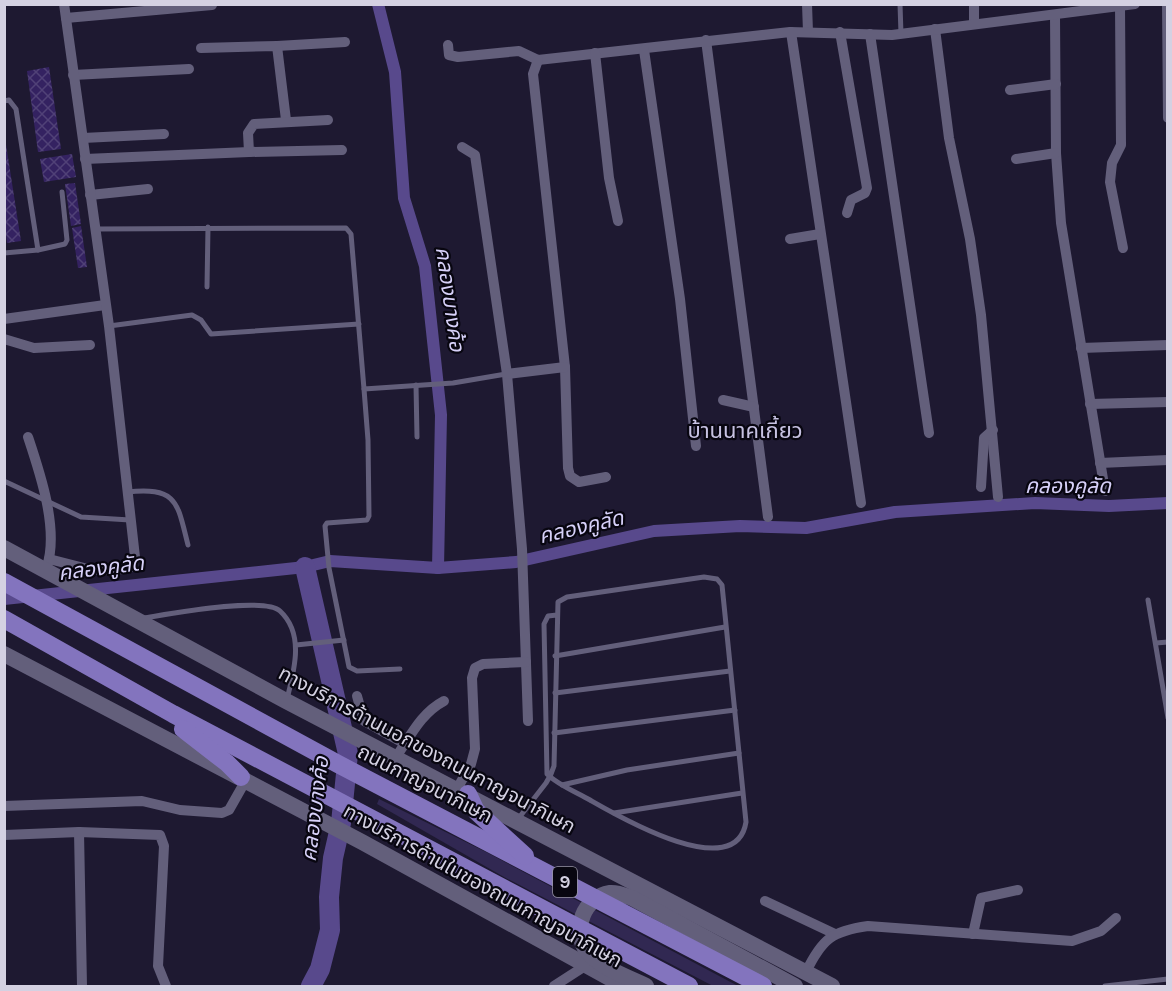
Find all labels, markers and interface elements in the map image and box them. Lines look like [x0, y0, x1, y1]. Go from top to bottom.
water label: คลองบางค้อ [431, 245, 469, 354]
district label: บ้านนาคเกี้ยว [687, 415, 803, 444]
water label: คลองคูลัด [1025, 474, 1112, 499]
water label: คลองคูลัด [536, 505, 627, 549]
water label: คลองคูลัด [57, 551, 146, 586]
street label: ทางบริการด้านนอกของถนนกาญจนาภิเษก [274, 661, 580, 839]
street label: ถนนกาญจนาภิเษก [353, 740, 497, 828]
water label: คลองบางค้อ [297, 754, 333, 863]
street label: ทางบริการด้านในของถนนกาญจนาภิเษก [340, 800, 626, 972]
road number: 9 [553, 867, 577, 897]

